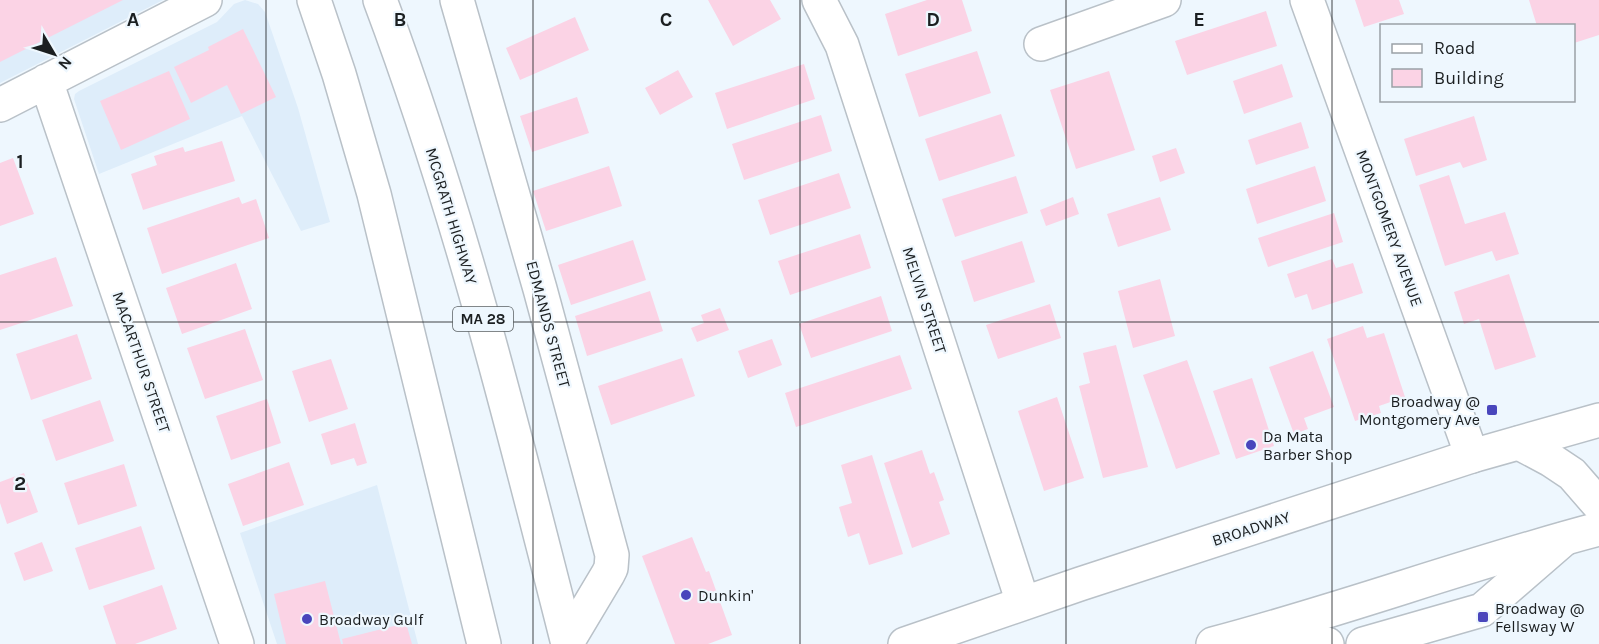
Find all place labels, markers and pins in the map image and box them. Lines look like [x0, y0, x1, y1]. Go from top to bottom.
place label: Broadway @ Montgomery Ave [1359, 392, 1480, 429]
marker: Broadway @ Montgomery Ave [1485, 403, 1499, 417]
place label: Da Mata Barber Shop [1263, 427, 1352, 464]
marker: Da Mata Barber Shop [1244, 438, 1258, 452]
place label: Dunkin' [698, 586, 754, 605]
marker: Dunkin' [679, 588, 693, 602]
place label: Broadway @ Fellsway W [1495, 599, 1584, 636]
place label: Broadway Gulf [319, 610, 424, 629]
marker: Broadway @ Fellsway W [1476, 610, 1490, 624]
marker: Broadway Gulf [300, 612, 314, 626]

